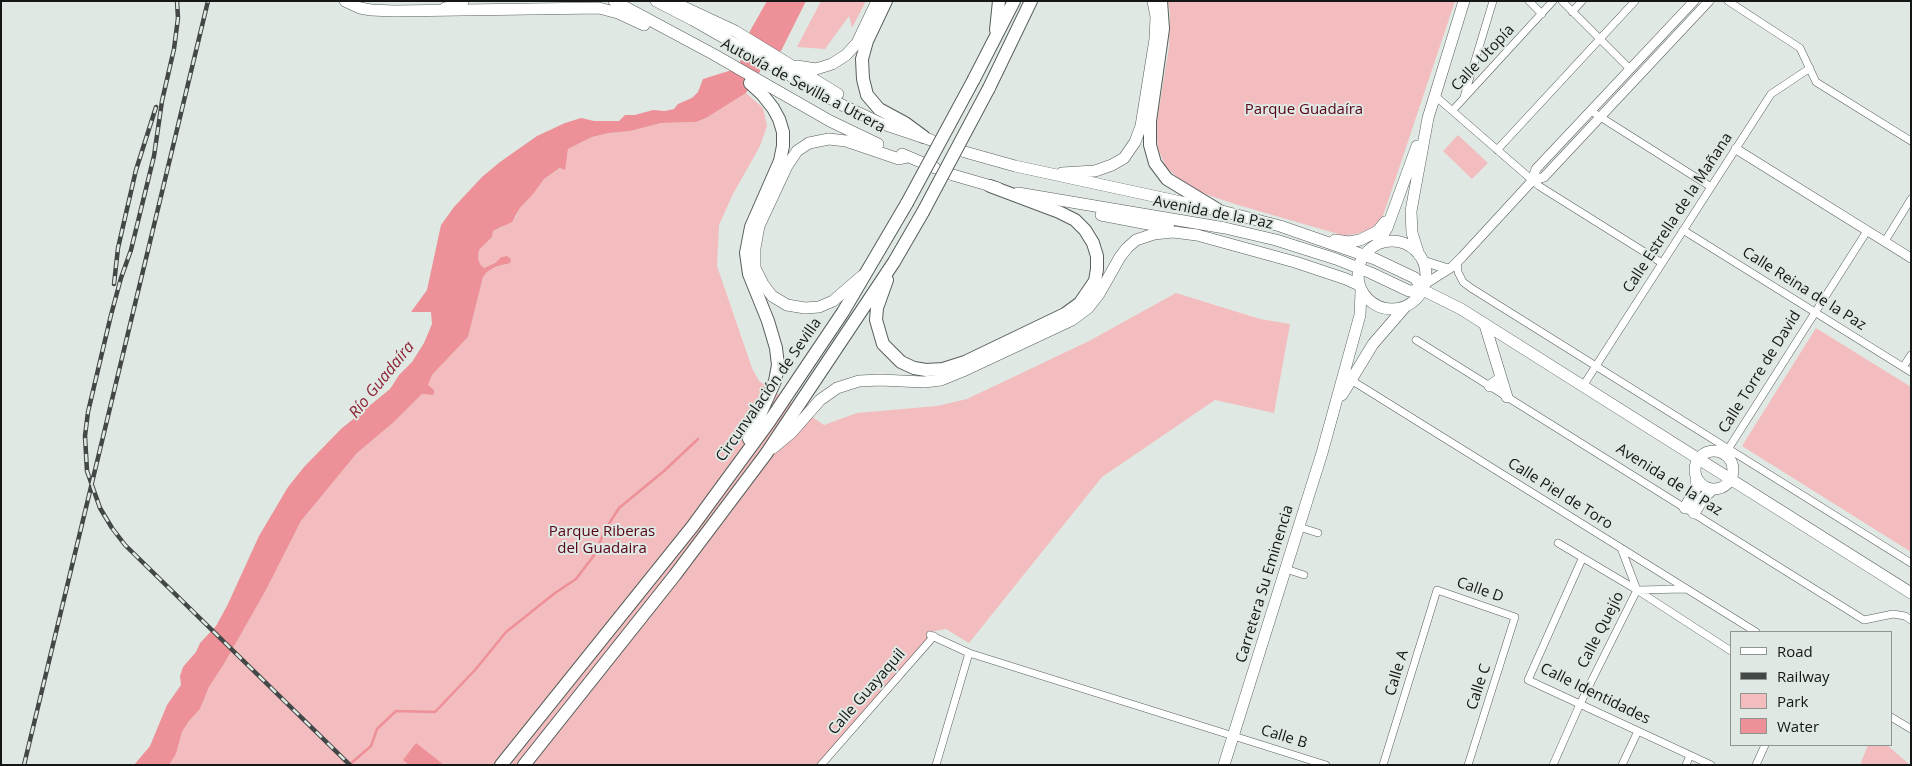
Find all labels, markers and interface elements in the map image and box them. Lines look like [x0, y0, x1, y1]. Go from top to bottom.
street label: Calle Utopía [1448, 21, 1518, 95]
street label: Autovía de Sevilla a Utrera [718, 35, 888, 137]
park label: Parque Guadaíra [1245, 101, 1363, 119]
street label: Calle Estrella de la Mañana [1619, 130, 1737, 296]
street label: Avenida de la Paz [1152, 193, 1274, 233]
street label: Calle Reina de la Paz [1739, 244, 1869, 334]
street label: Calle Torre de David [1715, 308, 1805, 436]
street label: Circunvalación de Sevilla [712, 315, 826, 465]
water label: Río Guadaíra [345, 338, 419, 422]
street label: Avenida de la Paz [1613, 440, 1725, 520]
street label: Calle Piel de Toro [1504, 454, 1616, 534]
street label: Carretera Su Eminencia [1232, 503, 1298, 665]
park label: Parque Riberas del Guadaira [549, 523, 655, 558]
street label: Calle D [1454, 574, 1506, 606]
street label: Calle Quejío [1574, 589, 1628, 671]
legend [1730, 631, 1892, 746]
text: Road [1777, 641, 1813, 661]
street label: Calle Guayaquil [825, 645, 909, 739]
street label: Calle A [1381, 648, 1413, 698]
street label: Calle Identidades [1537, 660, 1653, 728]
street label: Calle C [1463, 662, 1495, 712]
text: Railway [1777, 666, 1830, 686]
text: Park [1777, 691, 1808, 711]
text: Water [1777, 716, 1819, 736]
street label: Calle B [1259, 721, 1309, 753]

